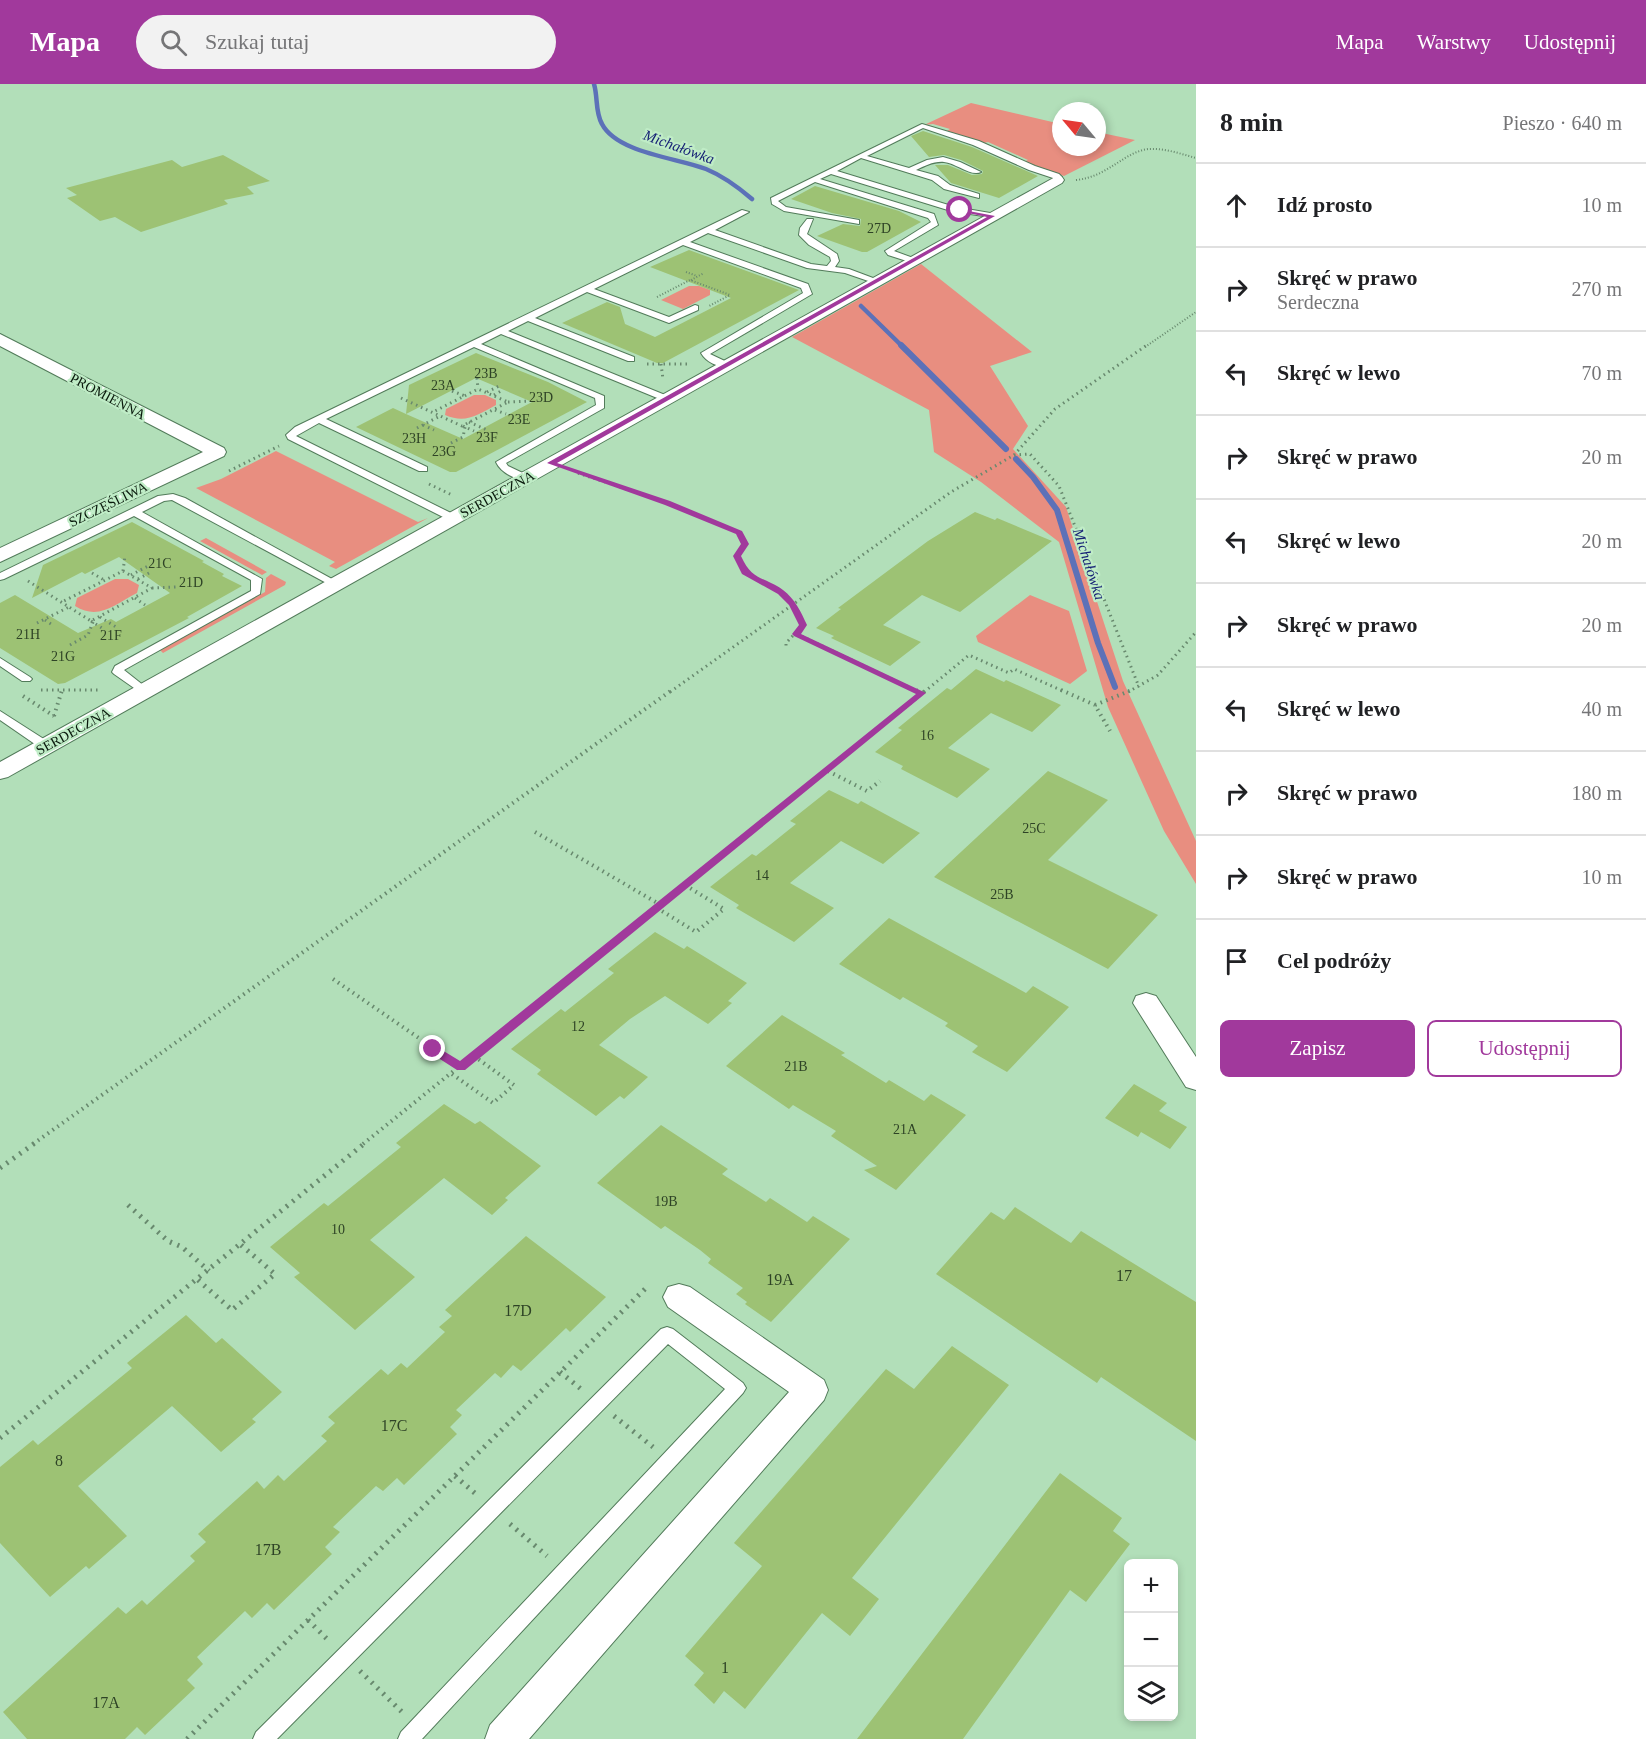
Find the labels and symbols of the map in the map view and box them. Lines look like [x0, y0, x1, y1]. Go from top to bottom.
north arrow [1052, 102, 1106, 156]
water label: Michałówka [640, 126, 717, 167]
route start [946, 196, 972, 222]
house number: 27D [867, 221, 891, 236]
house number: 23B [474, 366, 498, 381]
street label: PROMIENNA [67, 370, 149, 423]
house number: 23A [431, 378, 456, 393]
house number: 23D [529, 390, 553, 405]
house number: 23E [508, 412, 530, 427]
house number: 23F [476, 430, 498, 445]
house number: 23H [402, 431, 426, 446]
house number: 23G [432, 444, 456, 459]
street label: SERDECZNA [458, 467, 538, 521]
street label: SZCZĘŚLIWA [66, 478, 151, 530]
water label: Michałówka [1070, 525, 1108, 602]
house number: 21C [148, 556, 172, 571]
house number: 21D [179, 575, 203, 590]
house number: 21H [16, 627, 40, 642]
house number: 21F [100, 628, 122, 643]
house number: 21G [51, 649, 75, 664]
street label: SERDECZNA [34, 704, 114, 758]
house number: 16 [920, 728, 934, 743]
house number: 25C [1022, 821, 1046, 836]
house number: 14 [755, 868, 769, 883]
house number: 25B [990, 887, 1014, 902]
house number: 12 [571, 1019, 585, 1034]
route end [419, 1035, 445, 1061]
house number: 21B [784, 1059, 808, 1074]
house number: 21A [893, 1122, 918, 1137]
house number: 19B [654, 1194, 678, 1209]
house number: 10 [331, 1222, 345, 1237]
house number: 17 [1116, 1267, 1132, 1284]
house number: 19A [766, 1271, 794, 1288]
house number: 17D [504, 1302, 532, 1319]
house number: 17C [381, 1417, 407, 1434]
house number: 8 [55, 1452, 63, 1469]
house number: 17B [255, 1541, 281, 1558]
house number: 1 [721, 1659, 729, 1676]
house number: 17A [92, 1694, 120, 1711]

